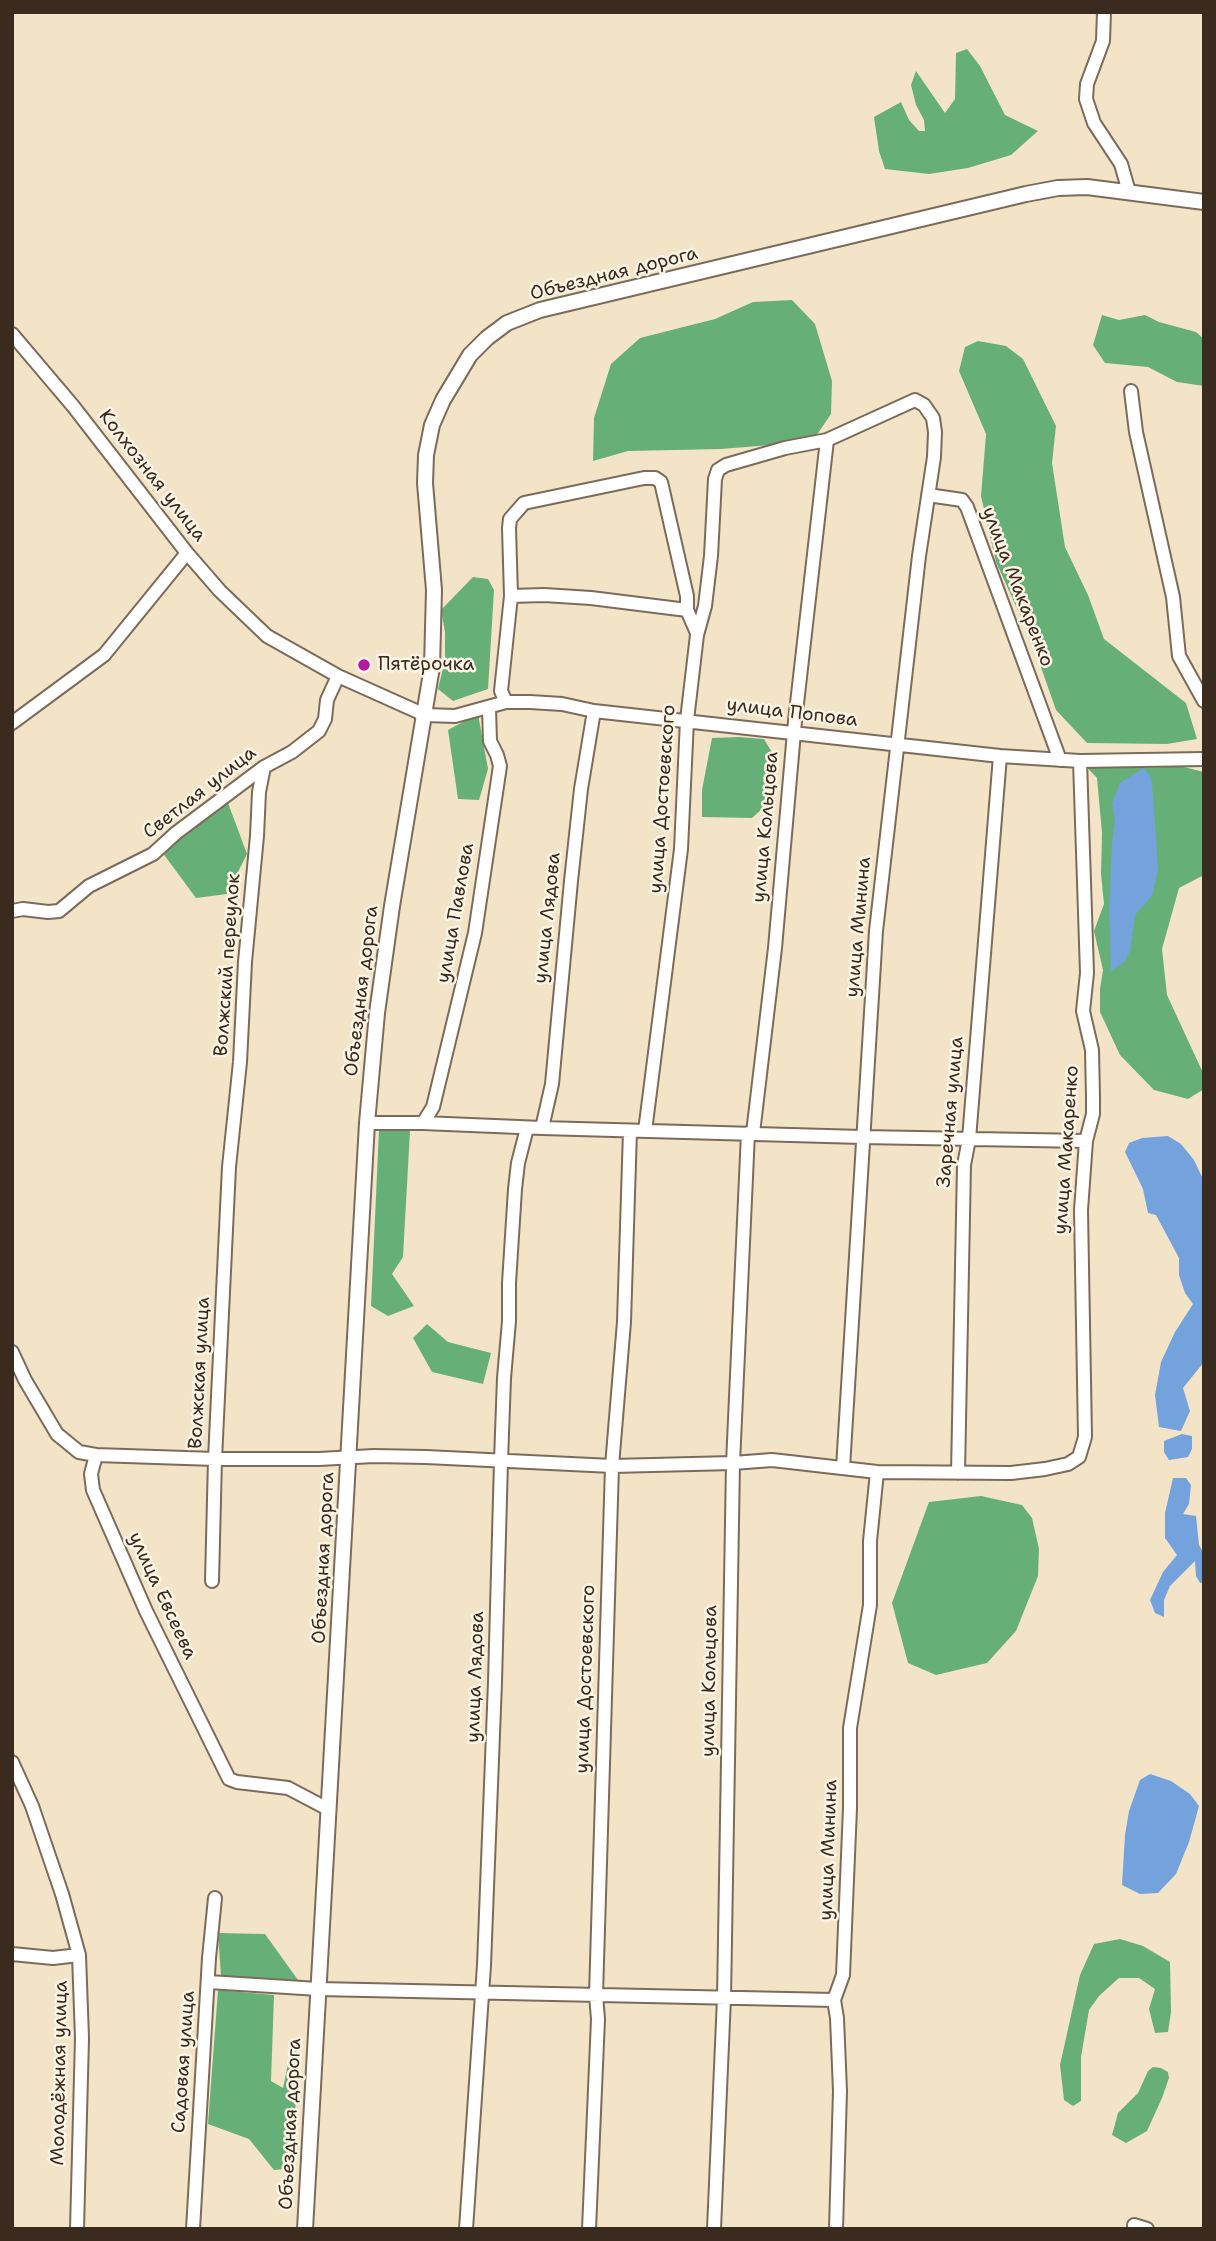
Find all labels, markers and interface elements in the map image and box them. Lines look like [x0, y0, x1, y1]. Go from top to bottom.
street label: Объездная дорога [528, 242, 700, 306]
street label: Колхозная улица [93, 406, 211, 546]
street label: улица Макаренко [976, 504, 1058, 670]
place label: Пятёрочка [378, 654, 474, 676]
marker: Пятёрочка [356, 657, 372, 673]
street label: улица Попова [725, 694, 859, 732]
street label: улица Достоевского [645, 704, 681, 894]
street label: Светлая улица [139, 742, 261, 844]
street label: улица Кольцова [748, 750, 784, 904]
street label: улица Павлова [432, 841, 480, 985]
street label: улица Лядова [530, 851, 566, 985]
street label: улица Минина [841, 856, 877, 998]
street label: Волжский переулок [210, 873, 246, 1057]
street label: Объездная дорога [340, 904, 384, 1078]
street label: Заречная улица [933, 1036, 969, 1188]
street label: улица Макаренко [1050, 1065, 1084, 1235]
street label: Волжская улица [185, 1296, 215, 1450]
street label: Объездная дорога [308, 1472, 340, 1644]
street label: улица Евсеева [123, 1529, 201, 1663]
street label: улица Достоевского [571, 1584, 601, 1774]
street label: улица Кольцова [697, 1605, 723, 1757]
street label: улица Лядова [462, 1611, 490, 1743]
street label: улица Минина [815, 1779, 843, 1921]
street label: Молодёжная улица [47, 1980, 73, 2166]
street label: Садовая улица [168, 1990, 200, 2134]
street label: Объездная дорога [275, 2038, 307, 2210]

